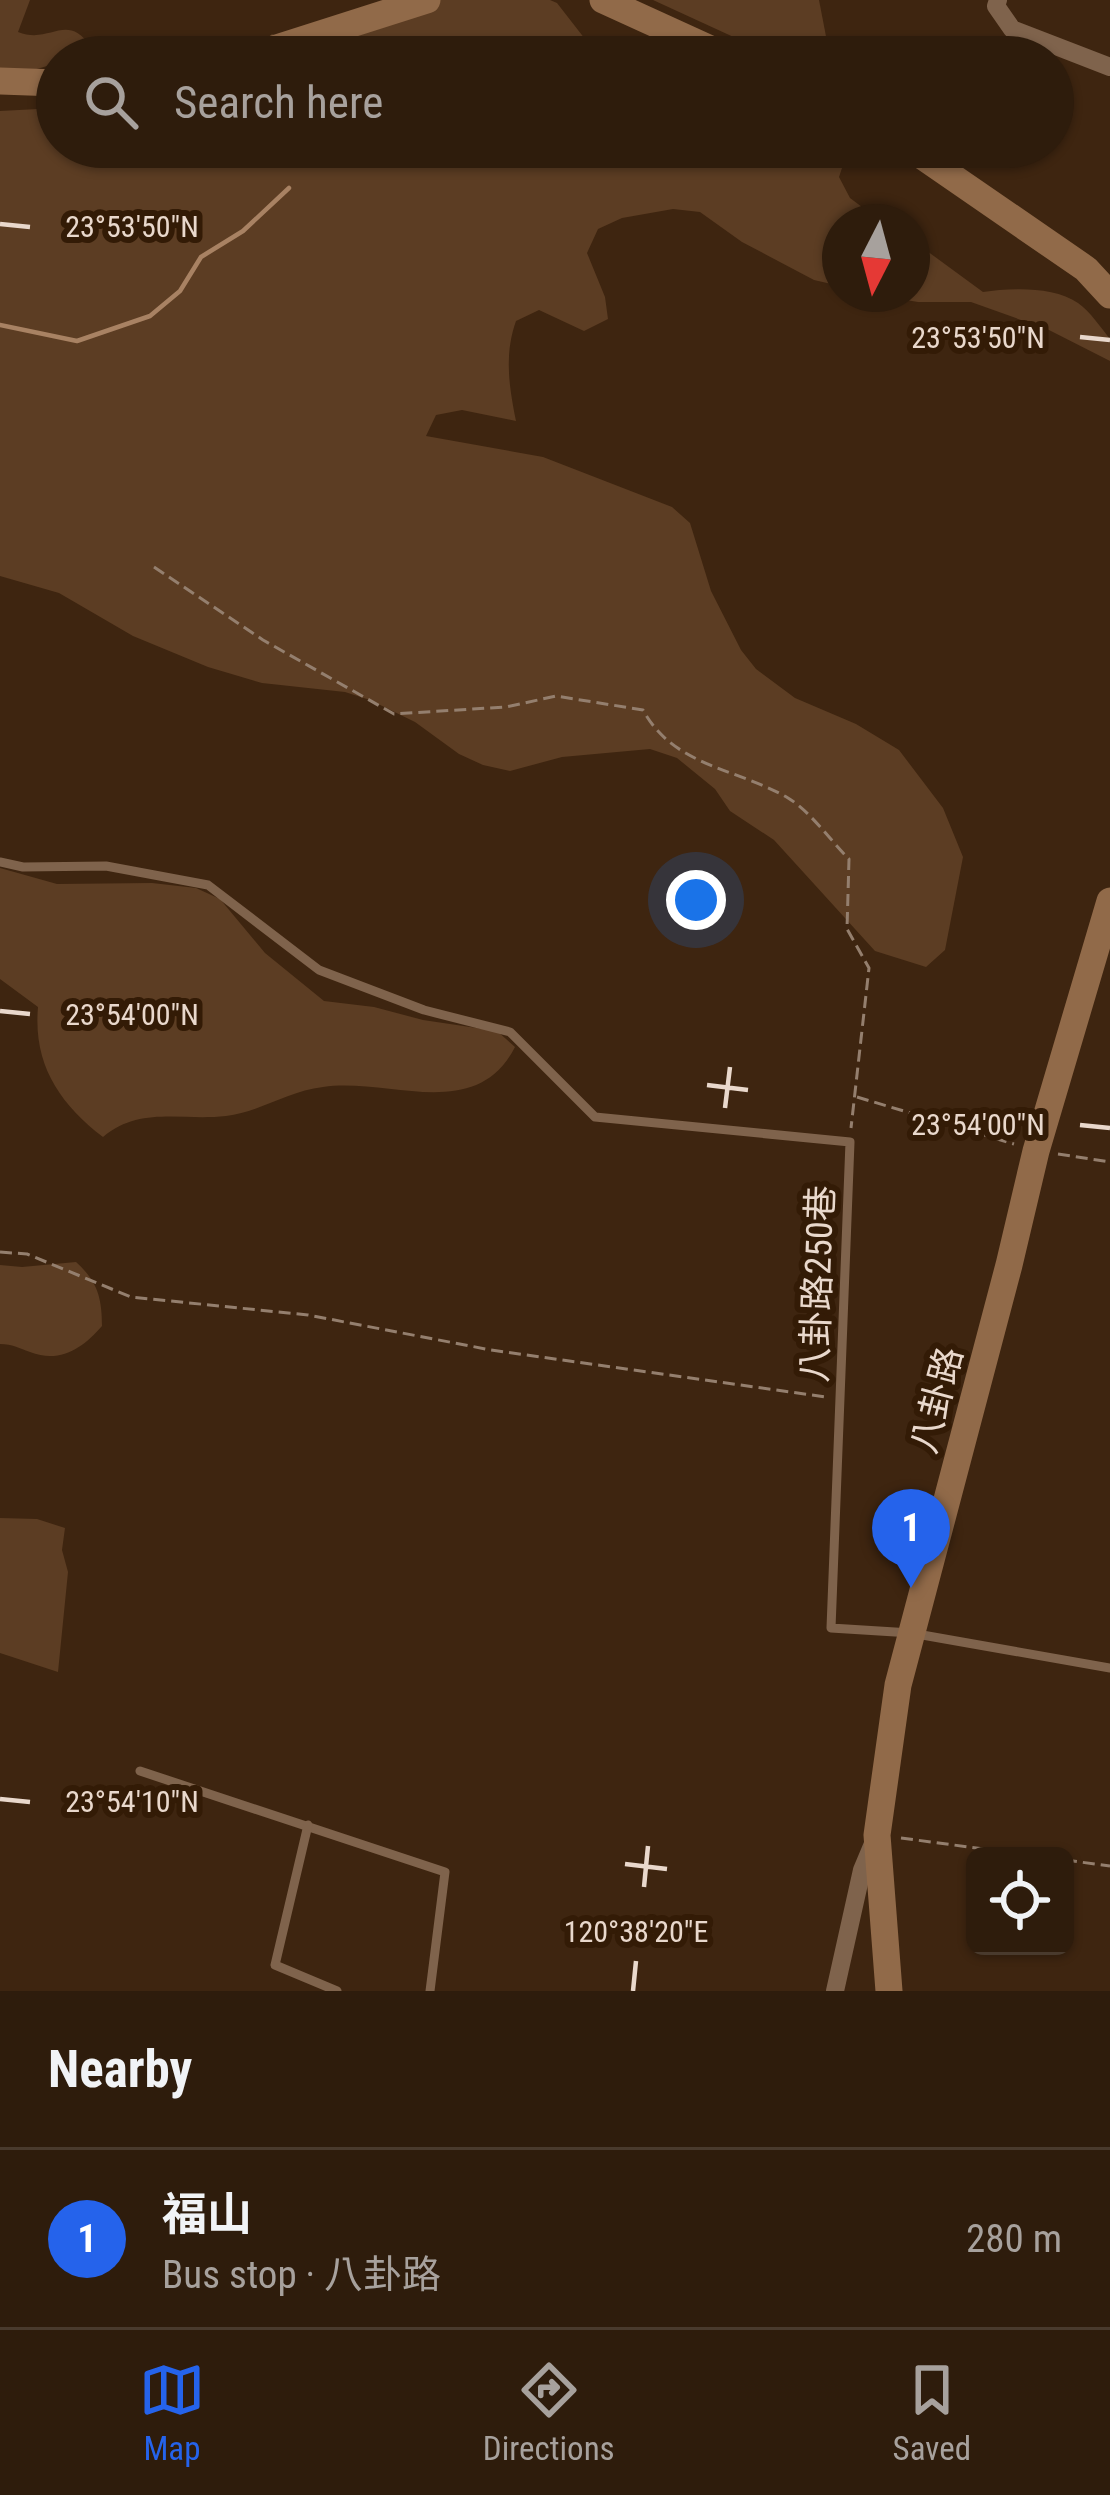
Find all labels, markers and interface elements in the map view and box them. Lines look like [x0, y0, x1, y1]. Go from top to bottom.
search box [36, 36, 1074, 168]
icon: search [78, 69, 144, 135]
text: Search here [174, 76, 383, 129]
north arrow [822, 204, 930, 312]
text: 23°53'50"N [65, 209, 199, 244]
text: 23°53'50"N [911, 320, 1045, 355]
your location [666, 870, 726, 930]
text: 23°54'00"N [65, 997, 199, 1032]
text: 23°54'00"N [911, 1107, 1045, 1142]
street label: 八卦路250巷 [794, 1185, 842, 1383]
street label: 八卦路 [903, 1343, 971, 1458]
pin: 1 [872, 1489, 950, 1588]
text: 23°54'10"N [65, 1784, 199, 1819]
map controls [966, 1847, 1074, 1955]
button: locate [966, 1847, 1074, 1955]
text: 120°38'20"E [564, 1914, 708, 1949]
text: Nearby [48, 2040, 192, 2099]
text: 福山 [162, 2188, 252, 2241]
text: 1 [77, 2216, 97, 2262]
text: 280 m [966, 2216, 1062, 2262]
text: Bus stop · 八卦路 [162, 2252, 441, 2298]
tab: Map [139, 2357, 205, 2468]
tab: Directions [483, 2357, 615, 2468]
tab: Saved [893, 2357, 971, 2468]

